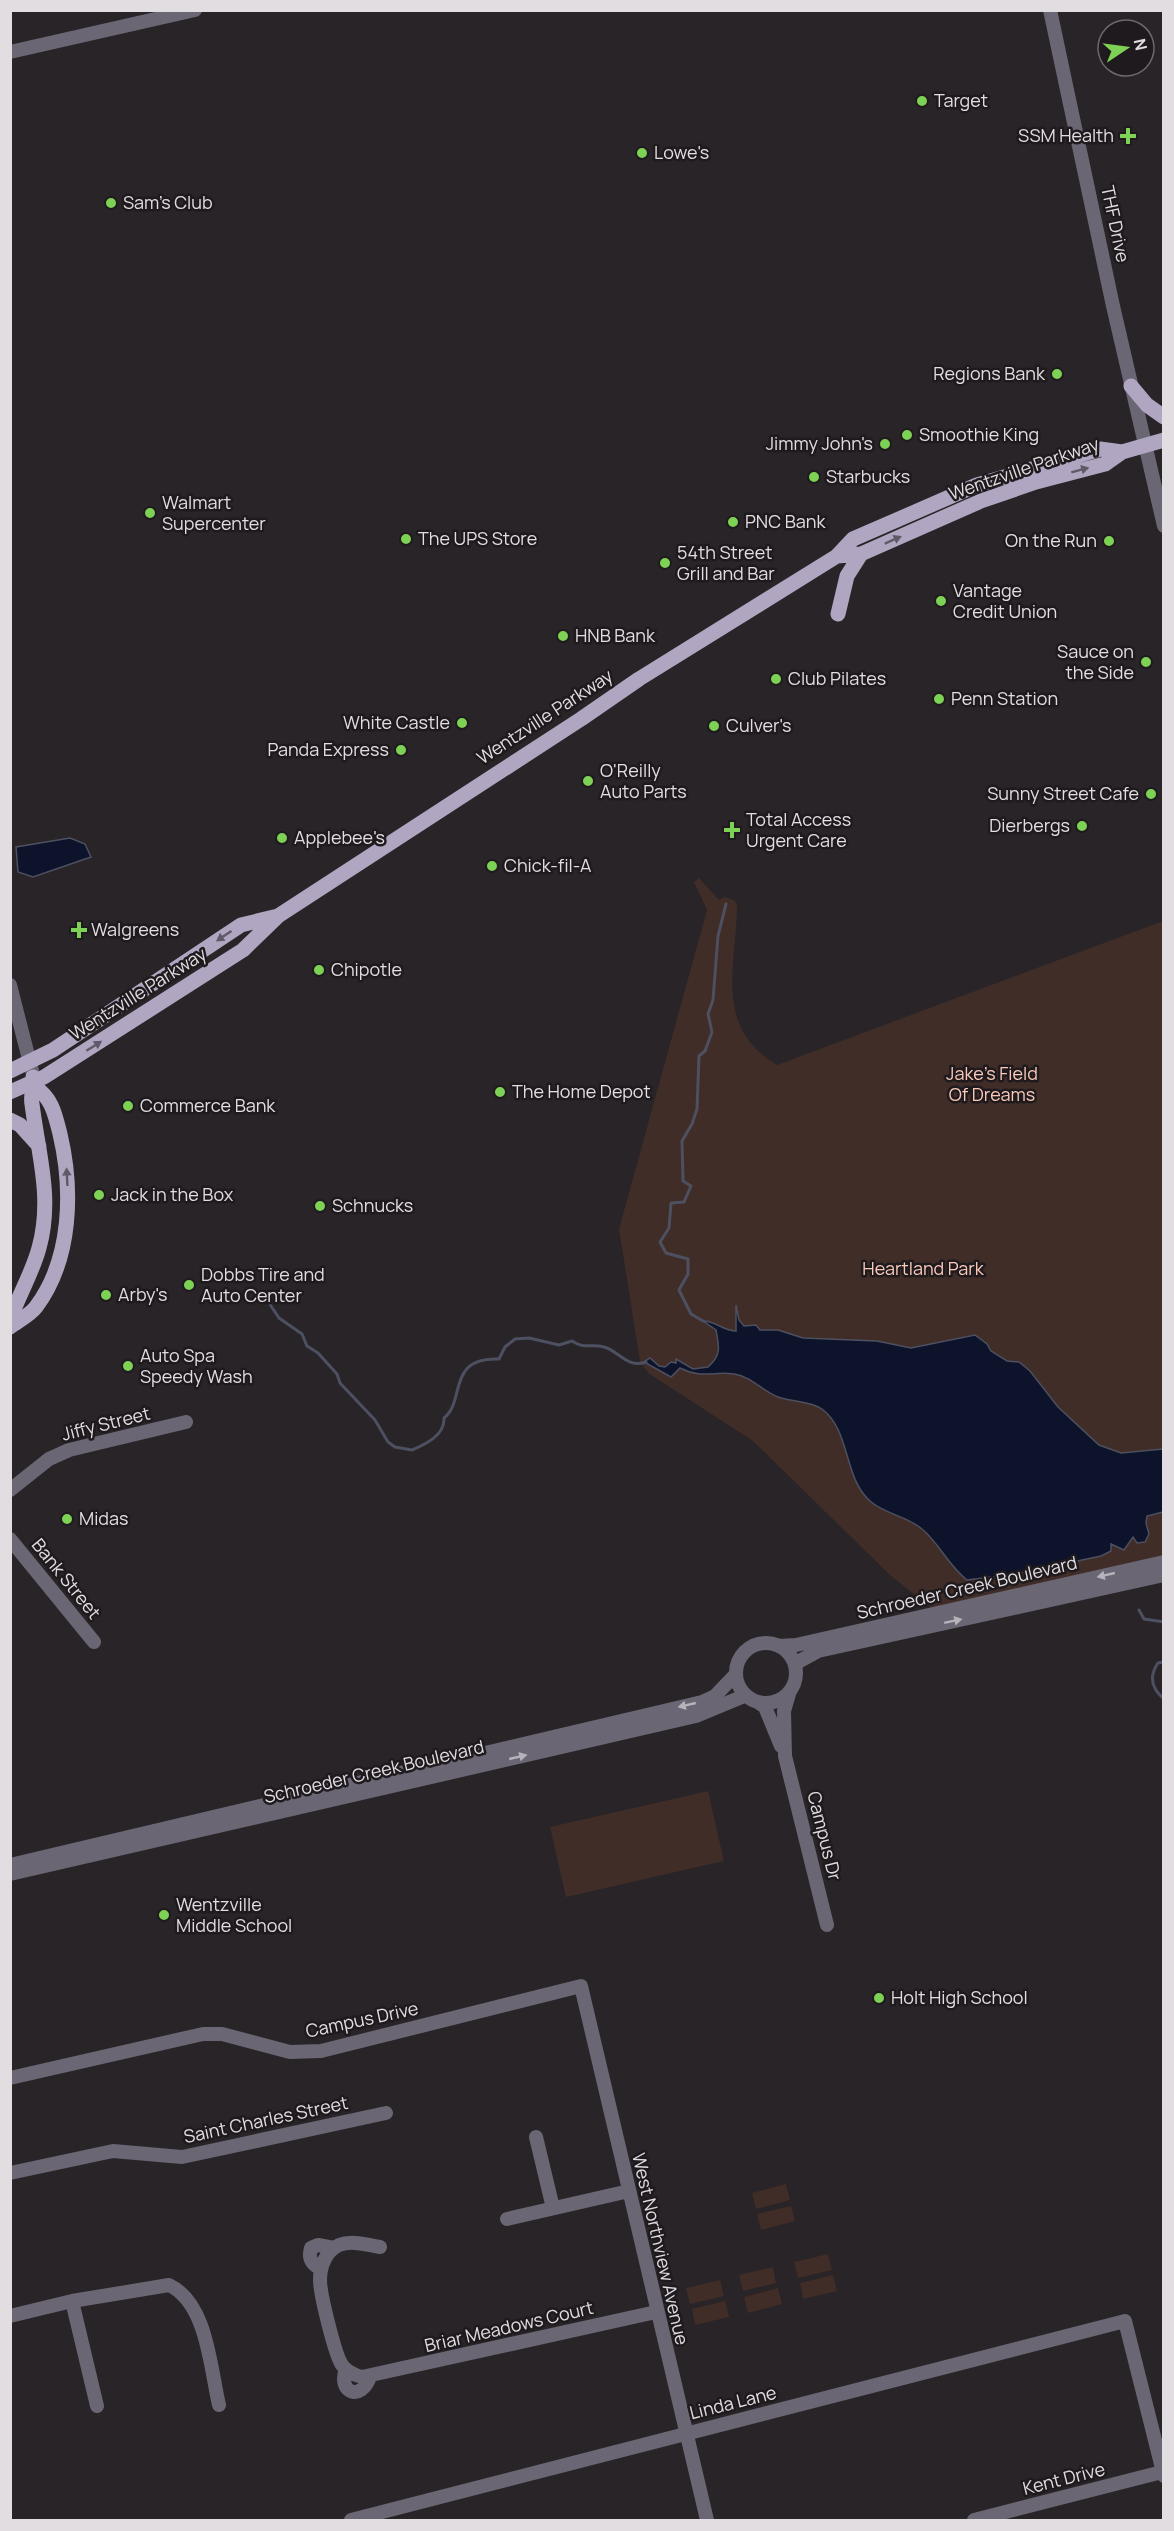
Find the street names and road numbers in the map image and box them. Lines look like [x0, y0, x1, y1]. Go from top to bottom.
street label: THF Drive [1096, 183, 1136, 264]
street label: Wentzville Parkway [945, 431, 1102, 505]
street label: Wentzville Parkway [472, 663, 617, 769]
street label: Wentzville Parkway [64, 941, 211, 1045]
street label: Jiffy Street [59, 1400, 153, 1446]
street label: Bank Street [27, 1533, 107, 1624]
street label: Schroeder Creek Boulevard [854, 1550, 1079, 1624]
street label: Schroeder Creek Boulevard [261, 1734, 486, 1808]
street label: Campus Dr [802, 1789, 848, 1883]
street label: Campus Drive [303, 1995, 420, 2043]
street label: Saint Charles Street [181, 2090, 350, 2148]
street label: West Northview Avenue [627, 2150, 695, 2347]
street label: Briar Meadows Court [422, 2295, 596, 2357]
street label: Linda Lane [687, 2380, 779, 2424]
street label: Kent Drive [1020, 2456, 1107, 2500]

